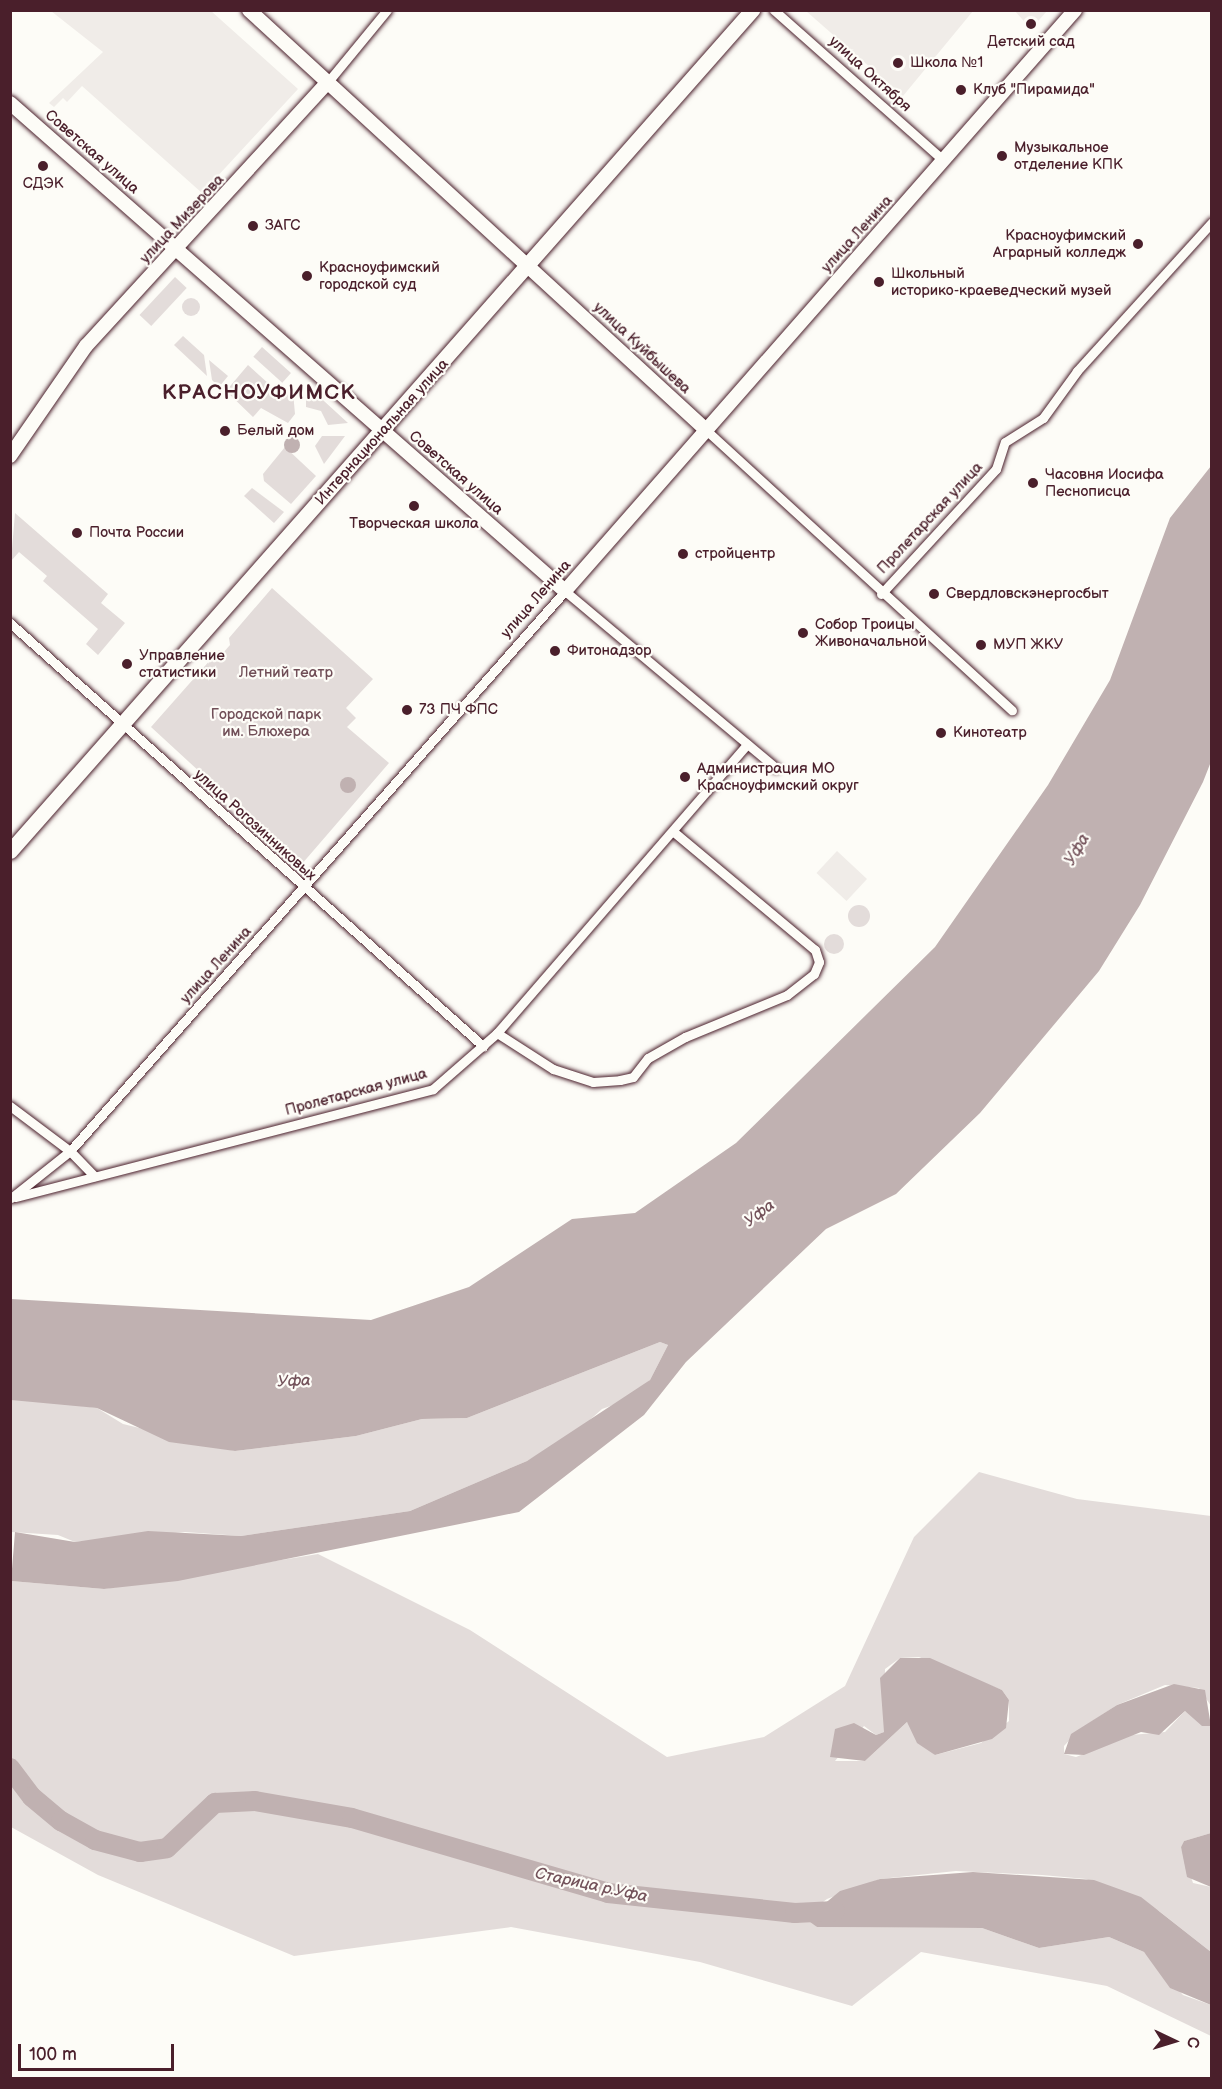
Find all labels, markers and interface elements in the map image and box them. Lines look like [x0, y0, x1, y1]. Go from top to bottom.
marker: Детский сад [1024, 17, 1038, 31]
street label: улица Октября [825, 32, 915, 116]
place label: Детский сад [987, 33, 1075, 51]
place label: Школа №1 [910, 54, 983, 72]
marker: Школа №1 [891, 56, 905, 70]
place label: Клуб "Пирамида" [973, 81, 1095, 99]
marker: Клуб "Пирамида" [954, 83, 968, 97]
street label: Советская улица [41, 106, 143, 198]
place label: Музыкальное отделение КПК [1014, 138, 1123, 173]
marker: Музыкальное отделение КПК [995, 149, 1009, 163]
marker: СДЭК [36, 159, 50, 173]
street label: улица Мизерова [136, 171, 228, 267]
place label: СДЭК [23, 175, 63, 193]
street label: улица Ленина [818, 192, 896, 276]
place label: ЗАГС [265, 217, 301, 235]
marker: ЗАГС [246, 219, 260, 233]
place label: Красноуфимский Аграрный колледж [993, 226, 1126, 261]
marker: Красноуфимский Аграрный колледж [1131, 237, 1145, 251]
place label: Красноуфимский городской суд [319, 258, 440, 293]
place label: Школьный историко-краеведческий музей [891, 264, 1111, 299]
marker: Красноуфимский городской суд [300, 269, 314, 283]
marker: Школьный историко-краеведческий музей [872, 275, 886, 289]
street label: улица Куйбышева [590, 298, 694, 398]
street label: Интернациональная улица [312, 355, 452, 509]
district label: КРАСНОУФИМСК [162, 380, 356, 406]
place label: Белый дом [237, 422, 315, 440]
marker: Белый дом [218, 424, 232, 438]
street label: Советская улица [405, 427, 507, 519]
street label: Пролетарская улица [874, 458, 986, 578]
place label: Часовня Иосифа Песнописца [1045, 465, 1164, 500]
marker: Часовня Иосифа Песнописца [1026, 476, 1040, 490]
marker: Творческая школа [407, 499, 421, 513]
place label: Творческая школа [349, 515, 479, 533]
place label: Почта России [89, 524, 184, 542]
marker: Почта России [70, 526, 84, 540]
place label: стройцентр [695, 545, 775, 563]
marker: стройцентр [676, 547, 690, 561]
street label: улица Ленина [497, 556, 575, 642]
place label: Свердловскэнергосбыт [946, 585, 1109, 603]
marker: Свердловскэнергосбыт [927, 587, 941, 601]
place label: Собор Троицы Живоначальной [815, 615, 927, 650]
marker: Собор Троицы Живоначальной [796, 626, 810, 640]
place label: МУП ЖКУ [993, 636, 1063, 654]
marker: МУП ЖКУ [974, 638, 988, 652]
place label: Фитонадзор [567, 642, 651, 660]
marker: Фитонадзор [548, 644, 562, 658]
place label: Управление статистики [139, 646, 225, 681]
marker: Управление статистики [120, 657, 134, 671]
park label: Летний театр [239, 664, 333, 682]
place label: 73 ПЧ ФПС [419, 701, 498, 719]
marker: 73 ПЧ ФПС [400, 703, 414, 717]
park label: Городской парк им. Блюхера [211, 705, 321, 740]
place label: Кинотеатр [953, 724, 1027, 742]
marker: Кинотеатр [934, 726, 948, 740]
place label: Администрация МО Красноуфимский округ [697, 759, 859, 794]
street label: улица Рогозинниковых [190, 765, 320, 885]
marker: Администрация МО Красноуфимский округ [678, 770, 692, 784]
water label: Уфа [1061, 831, 1095, 869]
street label: улица Ленина [177, 923, 255, 1007]
street label: Пролетарская улица [283, 1064, 429, 1120]
water label: Уфа [741, 1196, 779, 1232]
water label: Уфа [277, 1372, 311, 1392]
water label: Старица р.Уфа [533, 1865, 649, 1907]
north arrow [1144, 2011, 1204, 2071]
scale bar [21, 2032, 177, 2070]
text: С [1183, 2036, 1202, 2049]
text: 100 m [29, 2044, 77, 2065]

